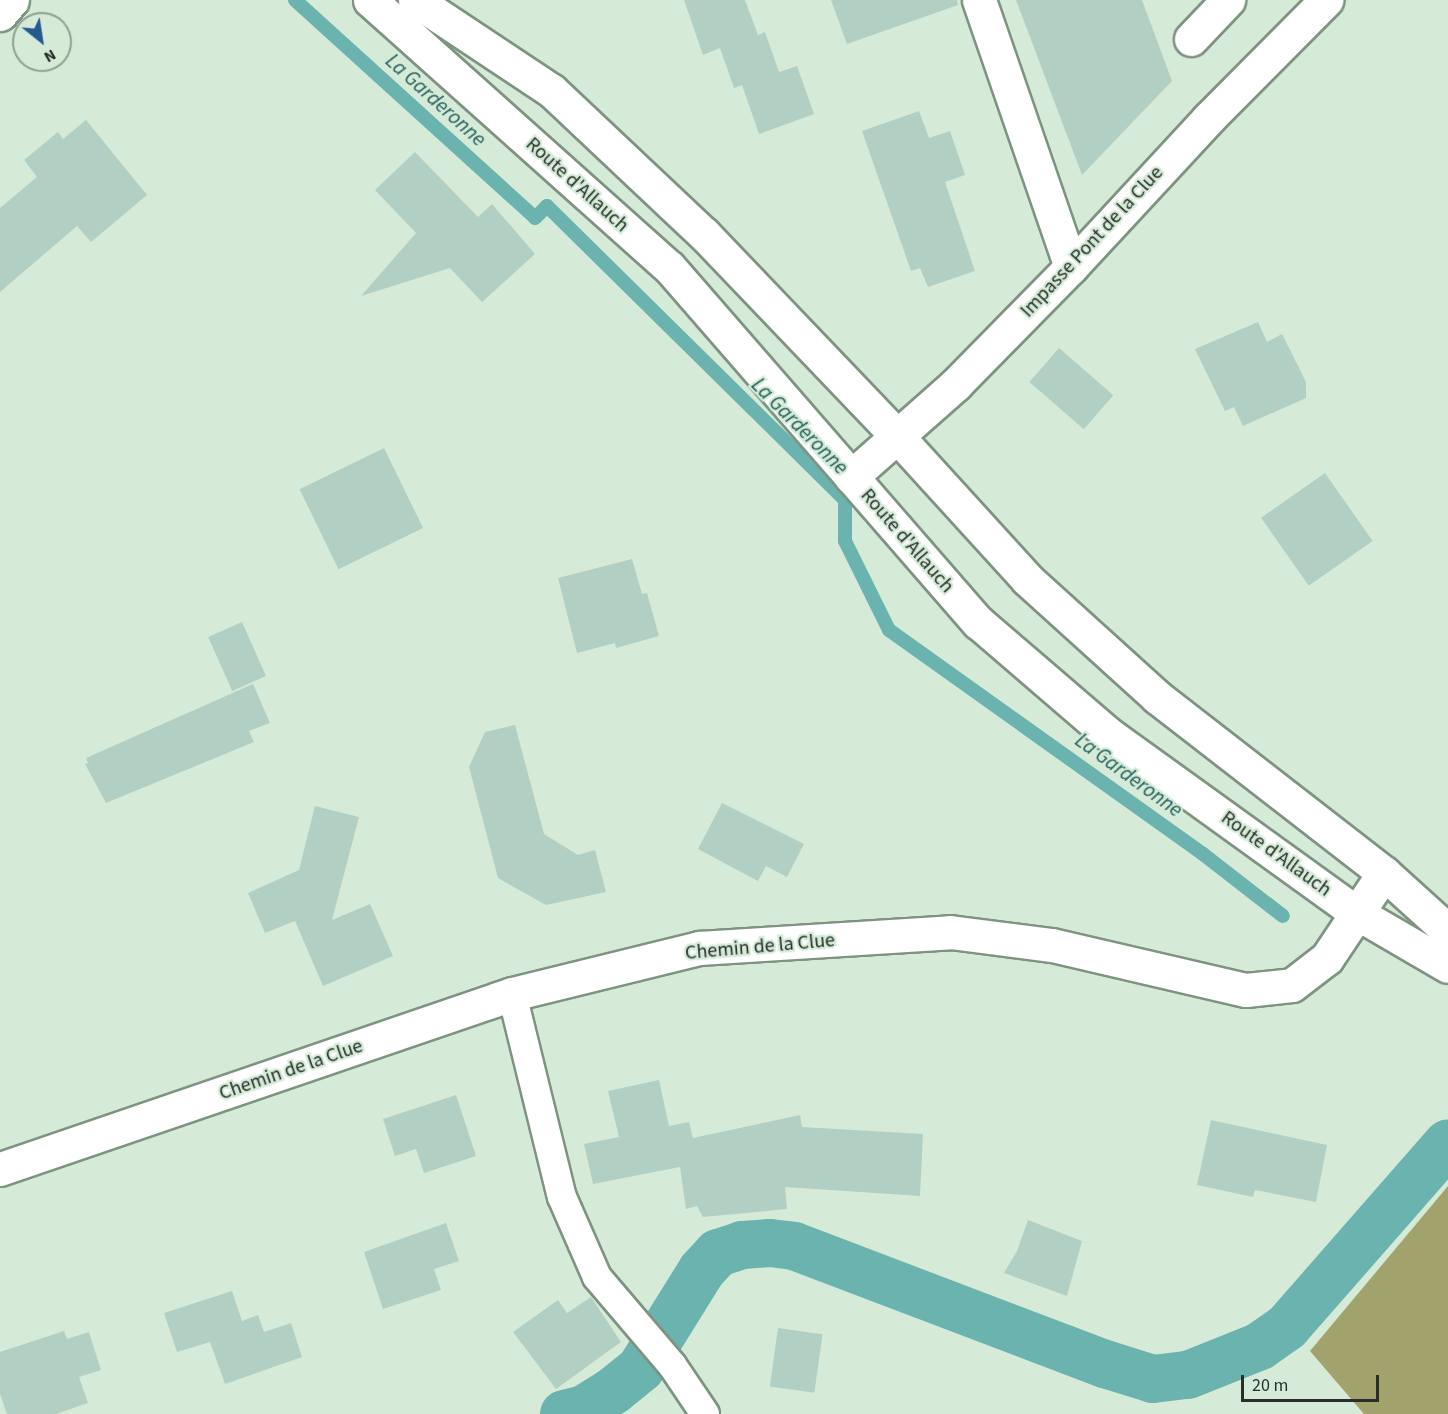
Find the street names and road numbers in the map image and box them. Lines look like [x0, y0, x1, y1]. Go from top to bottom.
street label: Route d'Allauch [521, 132, 633, 238]
street label: Impasse Pont de la Clue [1016, 161, 1168, 323]
street label: Route d'Allauch [855, 484, 959, 598]
street label: Route d'Allauch [1216, 806, 1336, 902]
street label: Chemin de la Clue [684, 929, 836, 965]
street label: Chemin de la Clue [216, 1034, 366, 1106]

